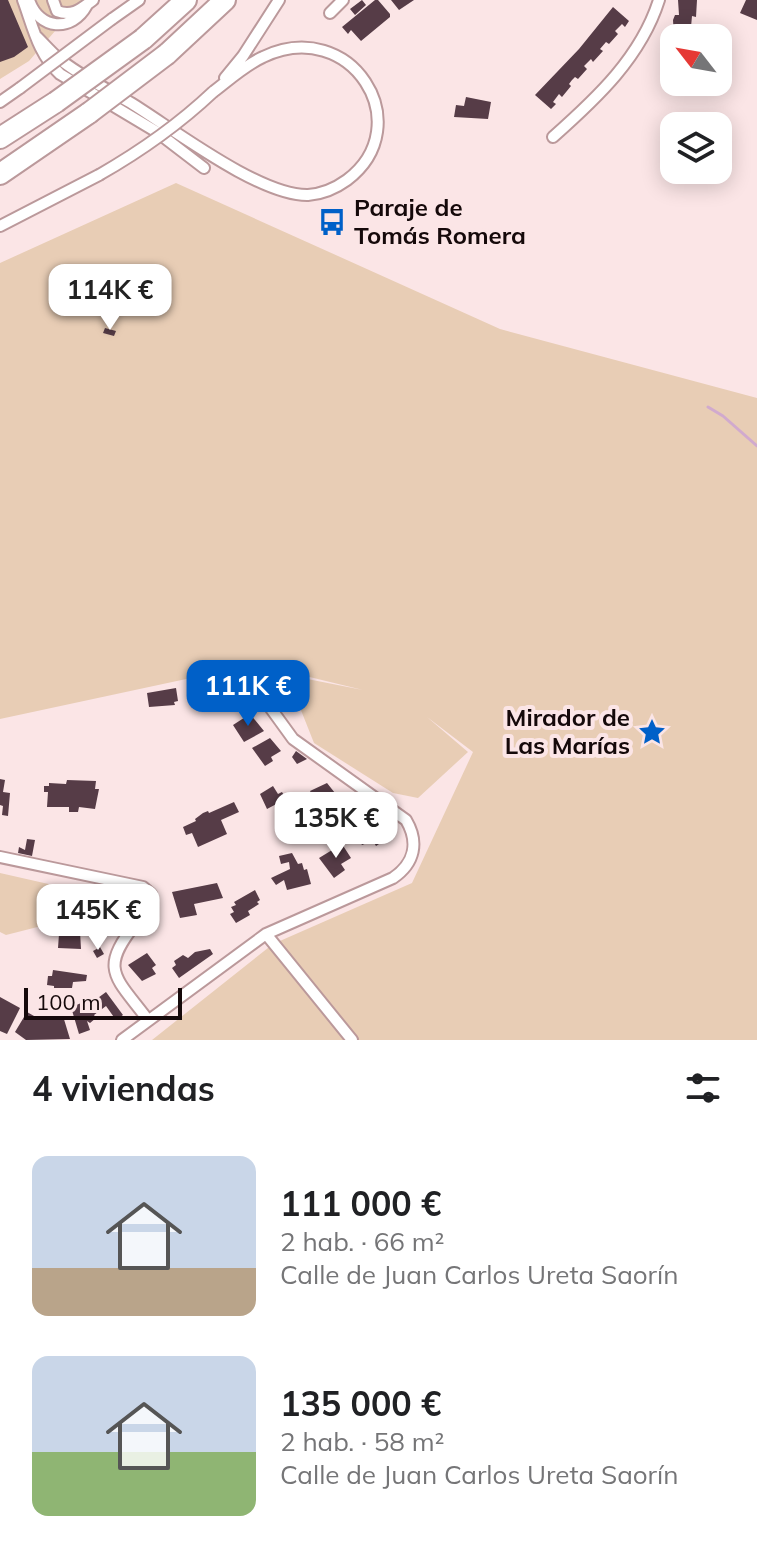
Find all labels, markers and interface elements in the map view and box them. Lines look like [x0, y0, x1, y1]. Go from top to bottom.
north arrow [660, 24, 732, 96]
map controls [660, 24, 732, 184]
button: layers [660, 112, 732, 184]
place label: Paraje de Tomás Romera [354, 192, 526, 250]
bus stop icon: Paraje de Tomás Romera [317, 207, 347, 237]
pin: 114K € [45, 264, 175, 332]
text: 114K € [67, 273, 153, 306]
pin: 111K € [183, 660, 313, 728]
text: 111K € [205, 669, 291, 702]
place label: Mirador de Las Marías [505, 702, 630, 760]
place icon: Mirador de Las Marías [637, 717, 667, 747]
pin: 135K € [271, 792, 401, 860]
text: 135K € [293, 801, 379, 834]
pin: 145K € [33, 884, 163, 952]
text: 145K € [55, 893, 141, 926]
scale bar [24, 984, 182, 1020]
text: 100 m [36, 988, 101, 1016]
icon: filters [681, 1066, 725, 1110]
text: 4 viviendas [32, 1067, 215, 1110]
text: 111 000 € [280, 1182, 441, 1225]
icon: home [96, 1188, 192, 1284]
text: 2 hab. · 66 m² [280, 1225, 444, 1258]
text: Calle de Juan Carlos Ureta Saorín [280, 1258, 678, 1291]
text: 135 000 € [280, 1382, 441, 1425]
icon: home [96, 1388, 192, 1484]
text: 2 hab. · 58 m² [280, 1425, 444, 1458]
text: Calle de Juan Carlos Ureta Saorín [280, 1458, 678, 1491]

